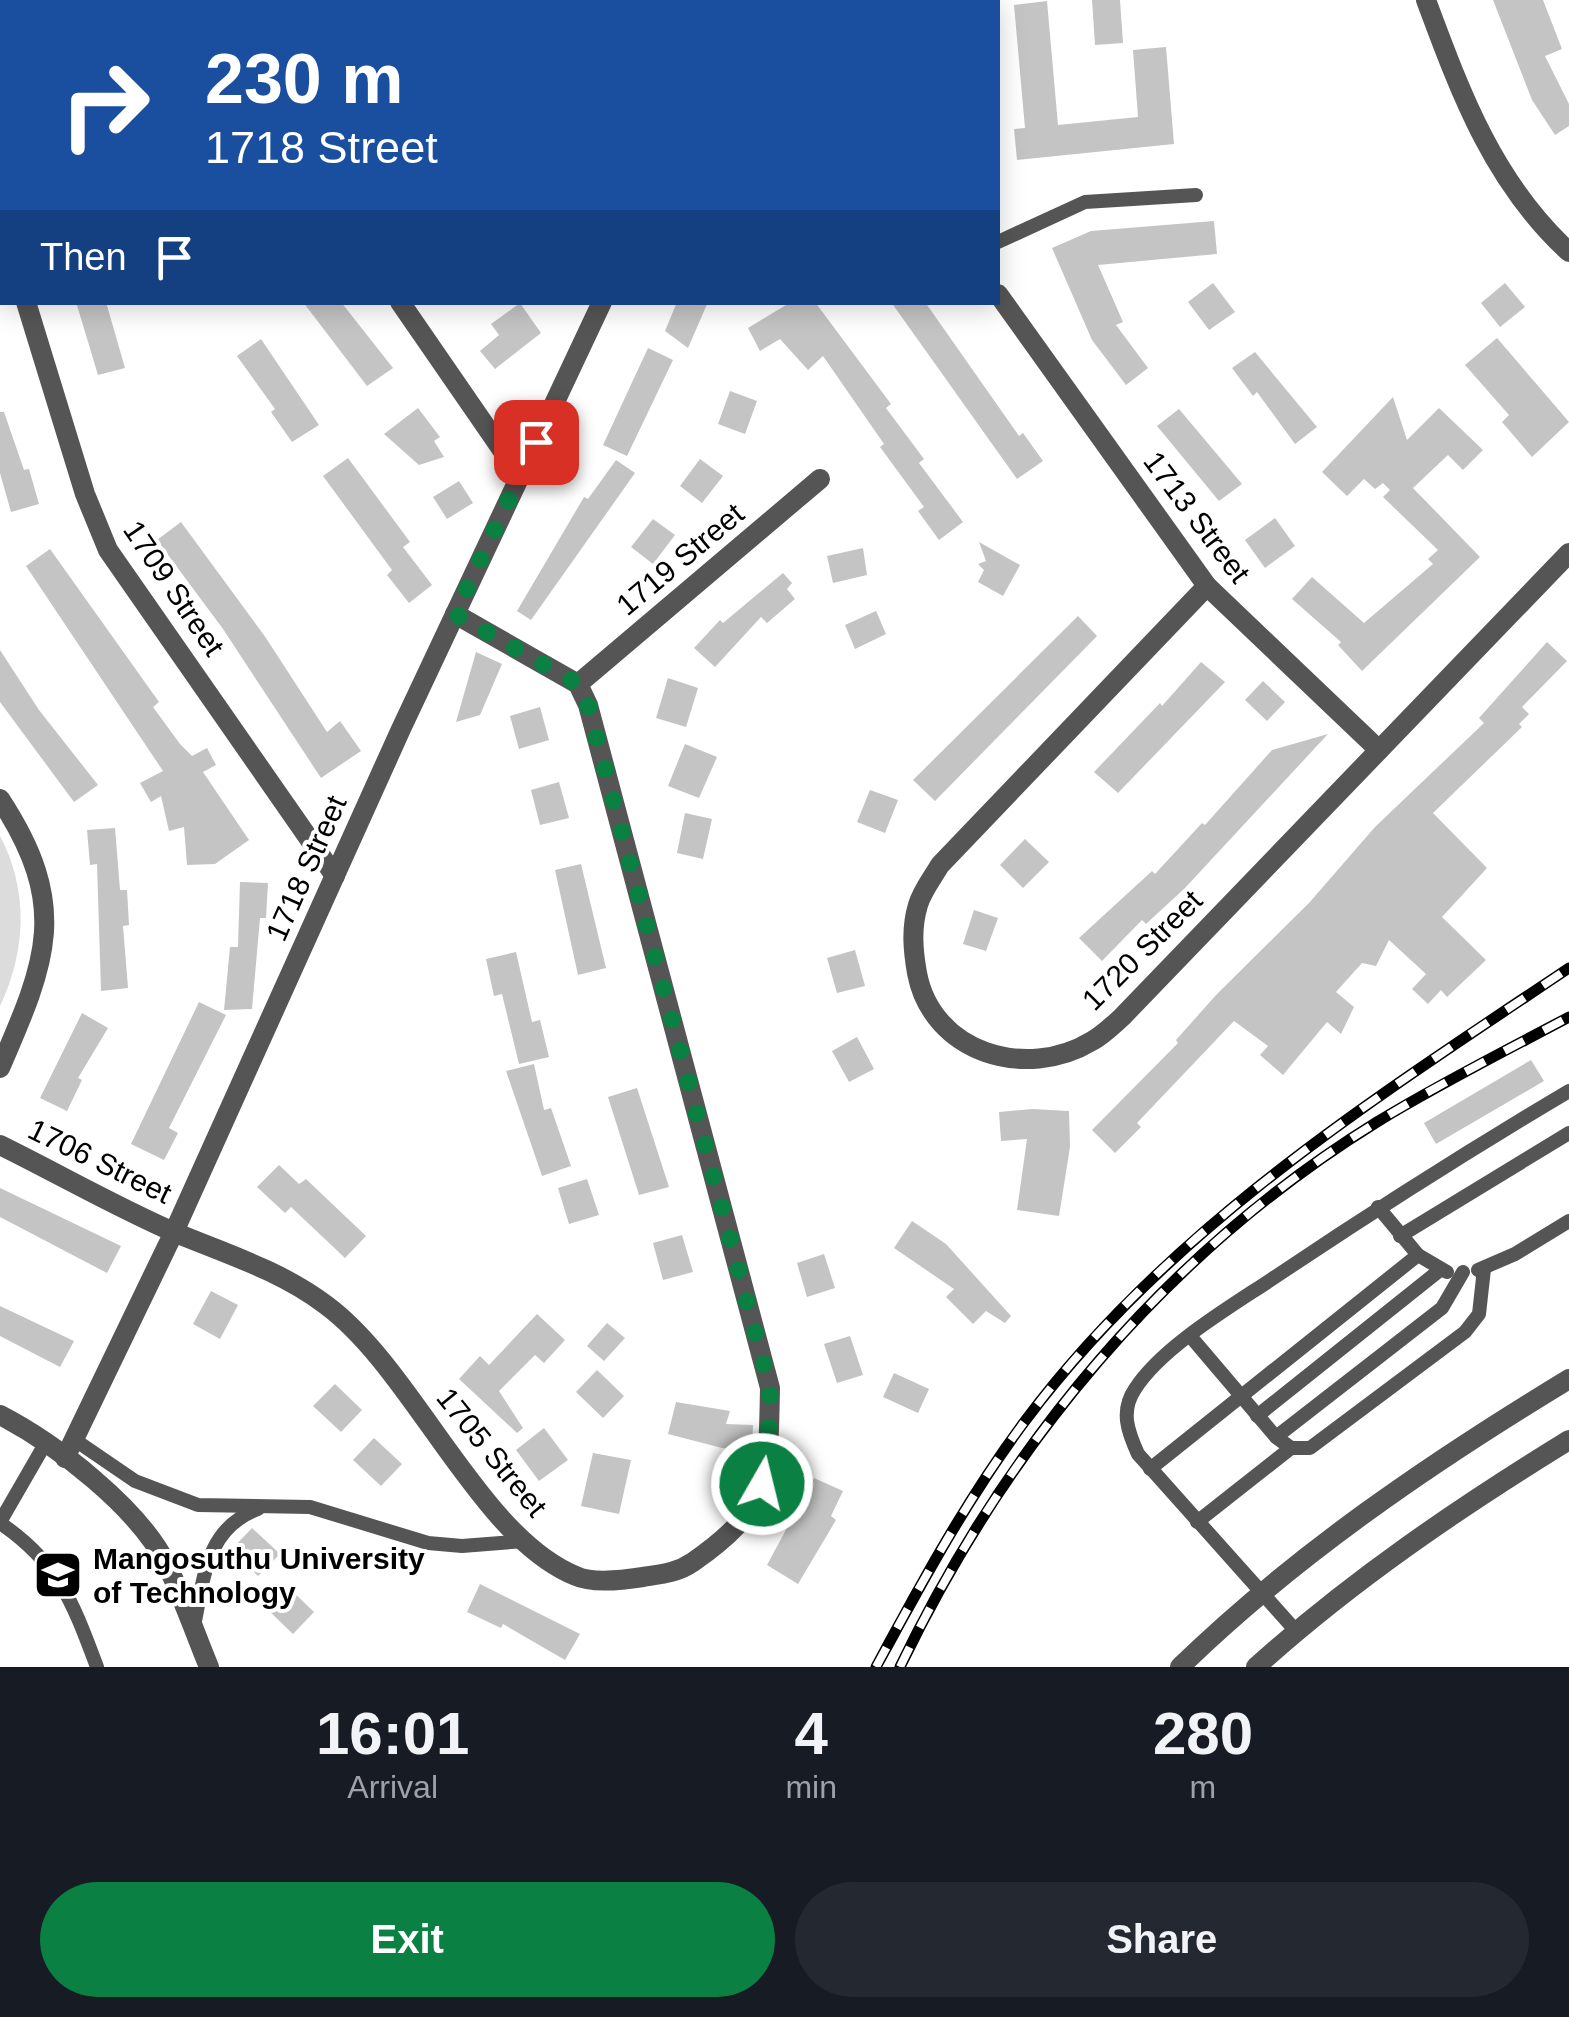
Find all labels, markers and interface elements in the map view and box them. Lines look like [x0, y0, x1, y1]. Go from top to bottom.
icon: right [40, 40, 170, 170]
text: 230 m [205, 40, 403, 118]
text: 1718 Street [205, 122, 438, 173]
icon: arrive [147, 230, 202, 285]
text: Then [40, 236, 127, 278]
pin [494, 400, 579, 485]
icon: arrive [509, 415, 564, 470]
street label: 1713 Street [1137, 445, 1257, 589]
street label: 1719 Street [610, 496, 751, 621]
street label: 1709 Street [117, 514, 231, 662]
street label: 1718 Street [259, 790, 353, 946]
street label: 1720 Street [1075, 883, 1209, 1017]
street label: 1706 Street [23, 1112, 178, 1210]
street label: 1705 Street [430, 1381, 554, 1523]
position arrow [710, 1432, 814, 1536]
place label: Mangosuthu University of Technology [93, 1542, 425, 1609]
school or university icon: Mangosuthu University of Technology [32, 1549, 84, 1601]
text: 16:01 [316, 1700, 469, 1767]
text: 4 [794, 1700, 828, 1767]
text: 280 [1153, 1700, 1253, 1767]
text: Arrival [347, 1769, 438, 1805]
text: min [785, 1769, 837, 1805]
text: m [1190, 1769, 1216, 1805]
button: Exit [40, 1882, 775, 1997]
button: Share [795, 1882, 1529, 1997]

